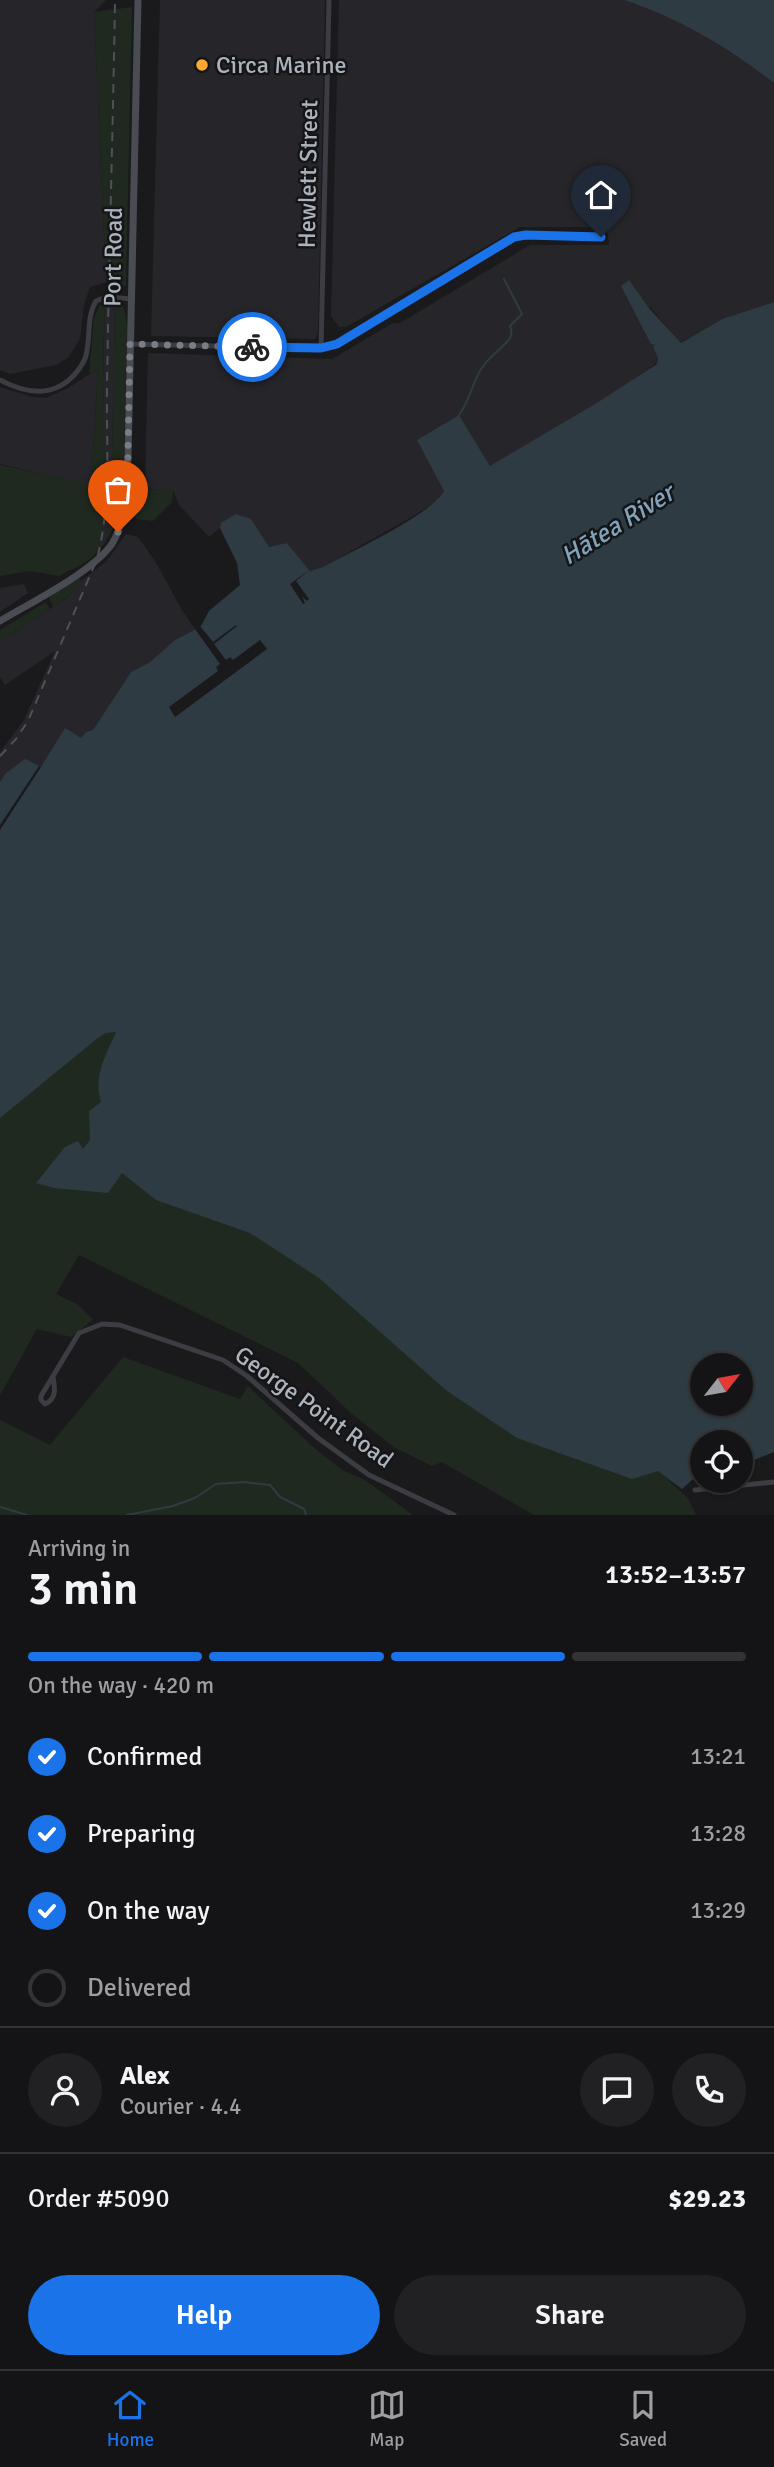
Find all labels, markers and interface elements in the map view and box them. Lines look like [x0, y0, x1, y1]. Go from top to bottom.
place label: Circa Marine [216, 50, 347, 80]
marker: Circa Marine [194, 57, 210, 73]
street label: Hewlett Street [292, 99, 324, 249]
pin [571, 165, 631, 237]
icon: home [582, 176, 620, 214]
street label: Port Road [97, 207, 129, 307]
courier [217, 312, 287, 382]
icon: bike [233, 328, 271, 366]
pin [88, 460, 148, 532]
icon: bag [99, 471, 137, 509]
water label: Hātea River [555, 476, 683, 572]
street label: George Point Road [229, 1339, 399, 1475]
north arrow [690, 1353, 752, 1416]
map controls [690, 1353, 753, 1493]
button: locate [690, 1430, 753, 1493]
text: Arriving in [28, 1534, 130, 1563]
text: 13:52–13:57 [605, 1559, 746, 1591]
text: 3 min [28, 1561, 138, 1617]
text: On the way · 420 m [28, 1671, 214, 1700]
icon: check [28, 1738, 66, 1776]
text: Confirmed [87, 1741, 202, 1773]
text: 13:21 [690, 1742, 746, 1771]
icon: check [28, 1815, 66, 1853]
text: Preparing [87, 1818, 195, 1850]
text: 13:28 [690, 1819, 746, 1848]
icon: check [28, 1892, 66, 1930]
text: On the way [87, 1895, 210, 1927]
text: 13:29 [690, 1896, 746, 1925]
text: Delivered [87, 1972, 192, 2004]
button: person [28, 2053, 102, 2127]
button: chat [580, 2053, 654, 2127]
button: phone [672, 2053, 746, 2127]
text: Alex [120, 2060, 170, 2092]
text: Courier · 4.4 [120, 2092, 241, 2121]
text: Order #5090 [28, 2183, 169, 2215]
text: $29.23 [668, 2183, 746, 2215]
button: Help [28, 2275, 380, 2355]
button: Share [394, 2275, 746, 2355]
tab: Home [107, 2386, 154, 2452]
tab: Map [368, 2386, 406, 2452]
tab: Saved [619, 2386, 667, 2452]

